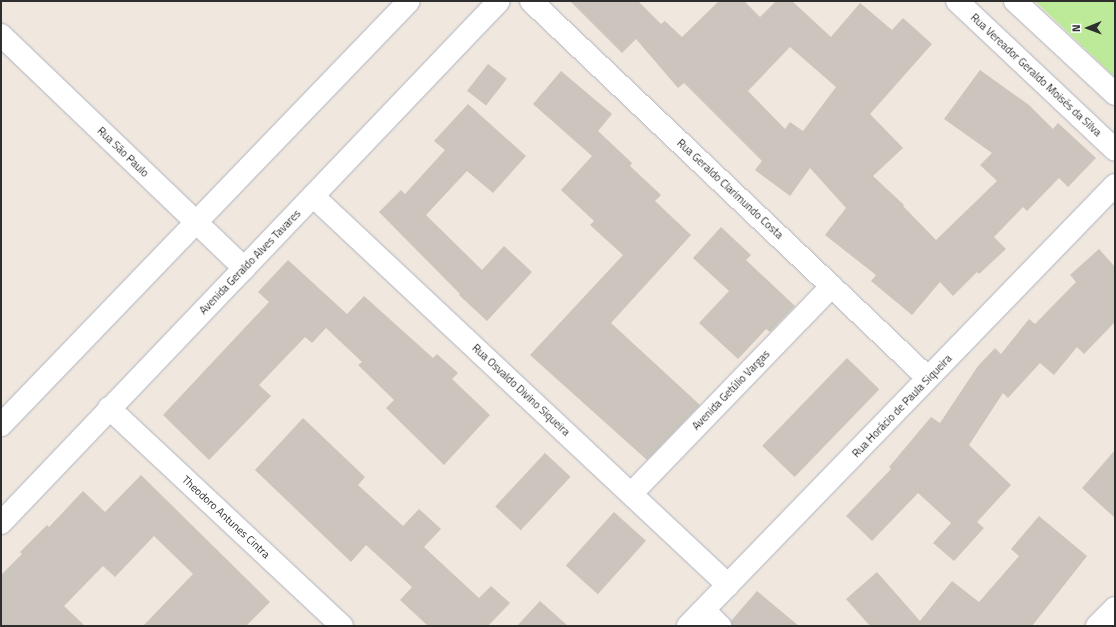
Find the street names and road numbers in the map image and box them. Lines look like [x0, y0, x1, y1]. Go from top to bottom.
street label: Rua Vereador Geraldo Moisés da Silva [968, 11, 1104, 139]
street label: Rua São Paulo [95, 124, 151, 180]
street label: Rua Geraldo Clarimundo Costa [674, 136, 786, 242]
street label: Avenida Geraldo Alves Tavares [197, 207, 303, 317]
street label: Rua Osvaldo Divino Siqueira [469, 341, 573, 439]
street label: Avenida Getúlio Vargas [689, 347, 773, 433]
street label: Rua Horácio de Paula Siqueira [849, 352, 955, 460]
street label: Theodoro Antunes Cintra [179, 473, 273, 561]

